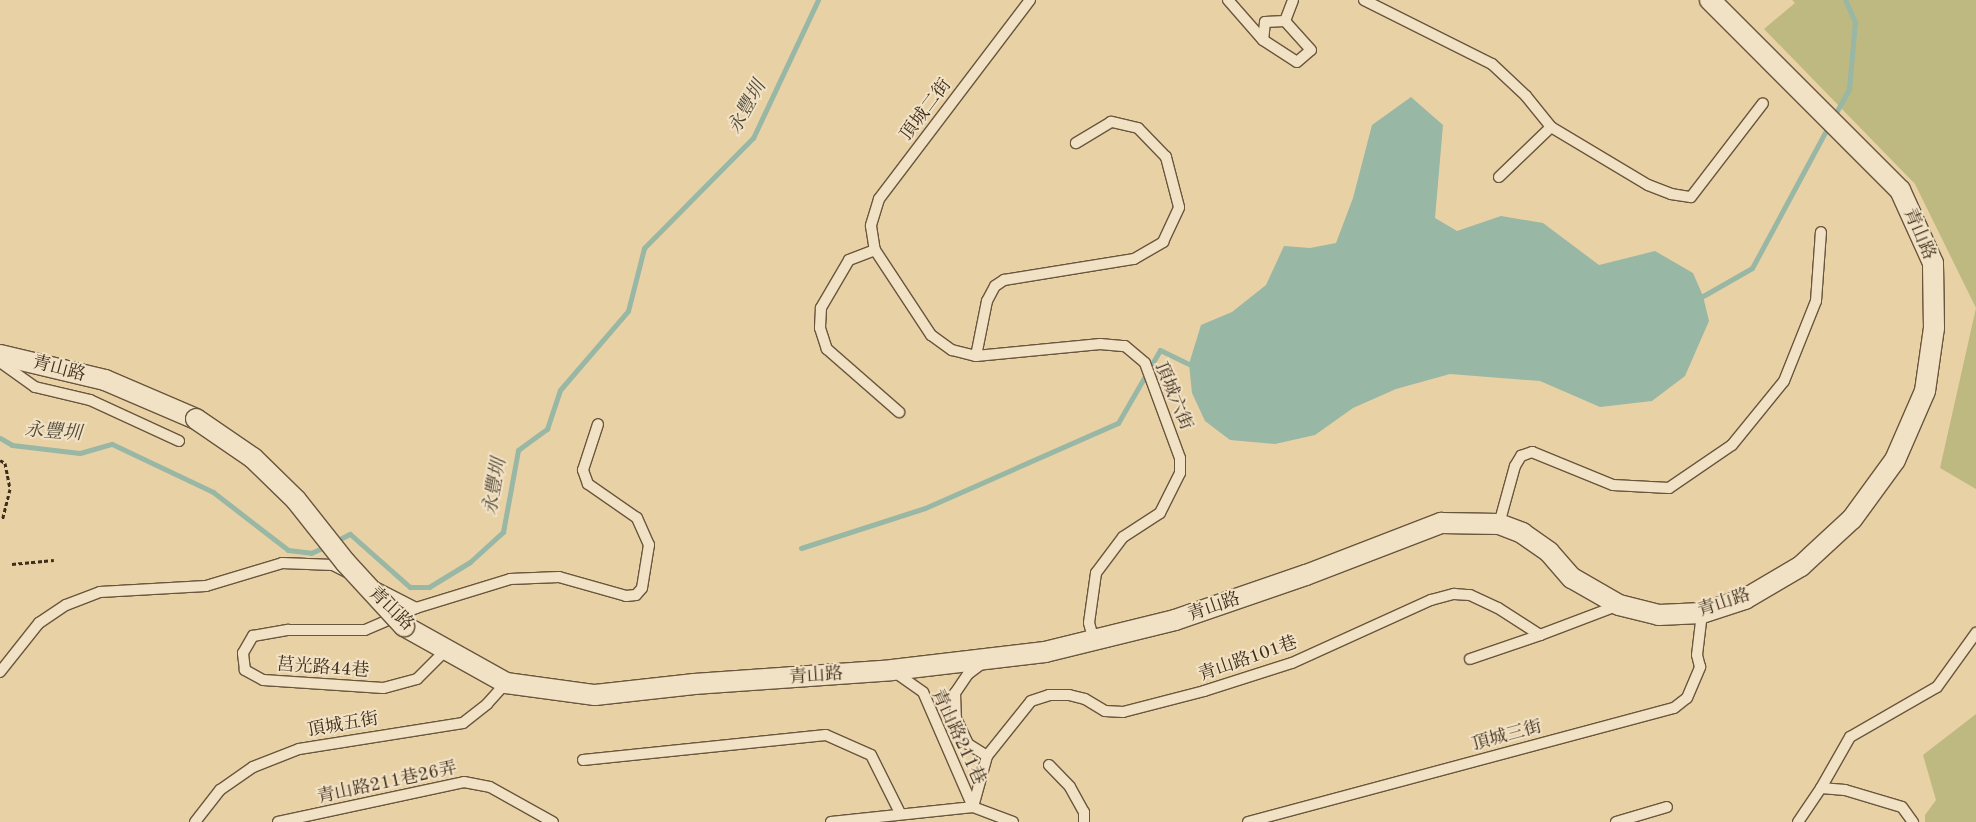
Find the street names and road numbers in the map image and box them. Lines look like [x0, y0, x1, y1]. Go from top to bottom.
street label: 頂城二街 [896, 75, 956, 145]
street label: 青山路 [1899, 205, 1939, 263]
street label: 青山路 [30, 352, 88, 386]
street label: 頂城六街 [1150, 359, 1196, 433]
street label: 青山路 [364, 582, 418, 636]
street label: 青山路 [1695, 584, 1753, 622]
street label: 青山路 [1185, 588, 1243, 626]
street label: 青山路101巷 [1196, 632, 1300, 686]
street label: 莒光路44巷 [276, 654, 370, 682]
street label: 青山路 [788, 663, 844, 689]
street label: 青山路211巷 [926, 686, 990, 788]
street label: 頂城五街 [306, 708, 380, 742]
street label: 頂城三街 [1469, 716, 1545, 756]
street label: 青山路211巷26弄 [315, 758, 459, 808]

